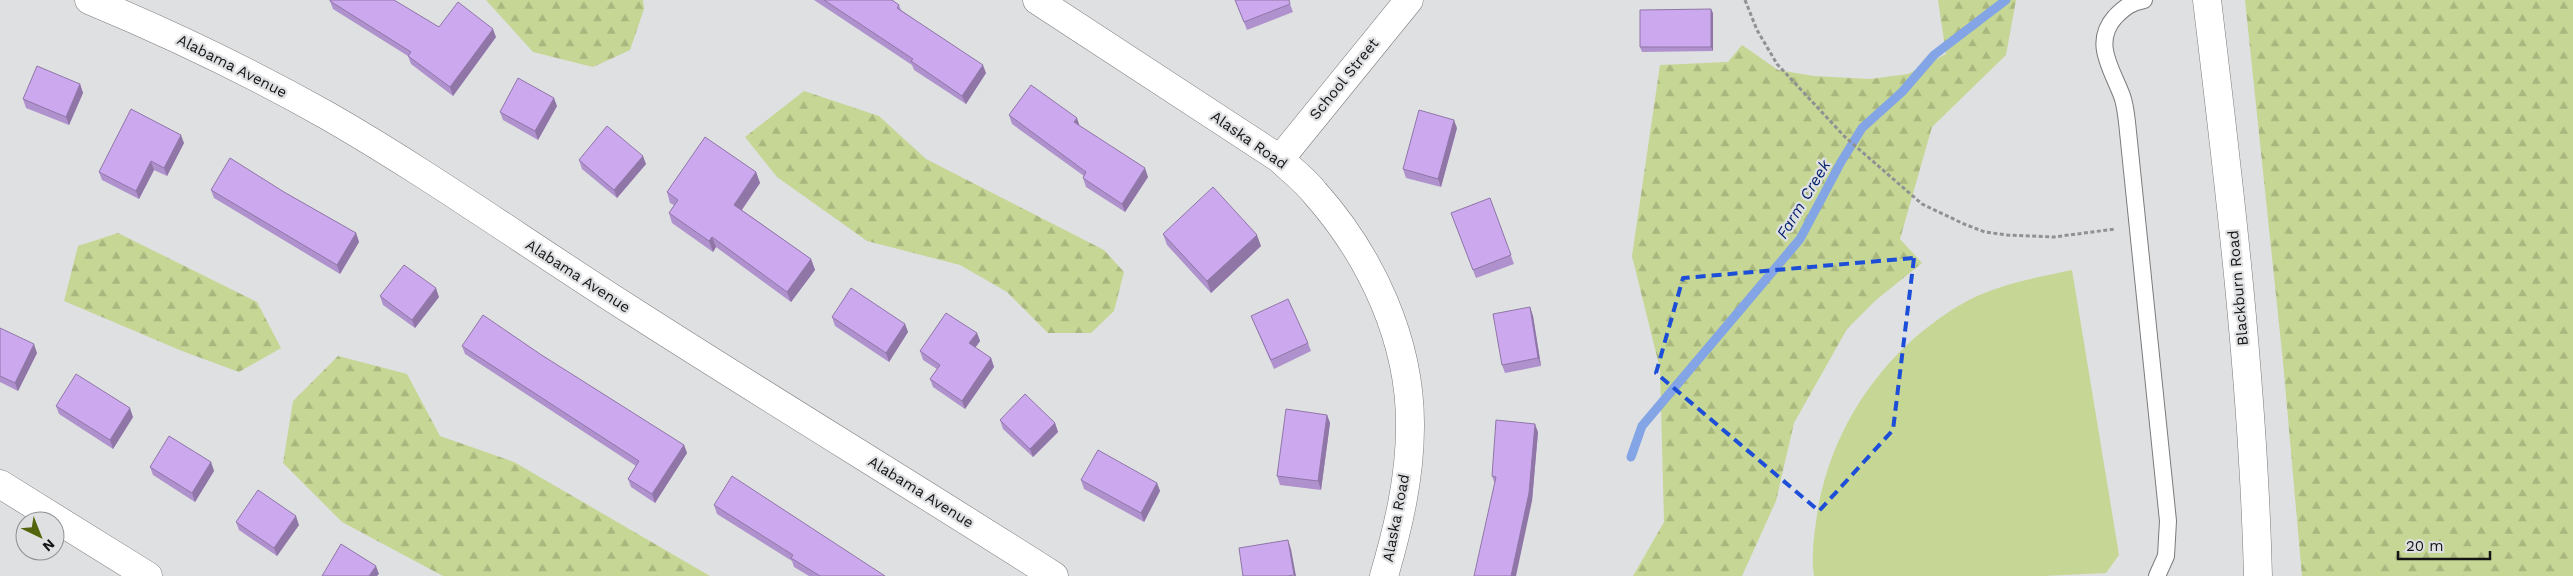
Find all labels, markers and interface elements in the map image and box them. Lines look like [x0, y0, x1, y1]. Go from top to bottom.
street label: Alabama Avenue [174, 31, 290, 101]
street label: School Street [1306, 34, 1383, 123]
street label: Alaska Road [1207, 107, 1291, 173]
water label: Farm Creek [1772, 155, 1835, 242]
street label: Blackburn Road [2224, 230, 2252, 346]
street label: Alabama Avenue [522, 236, 634, 316]
street label: Alabama Avenue [865, 452, 977, 532]
street label: Alaska Road [1379, 473, 1413, 563]
north arrow [15, 511, 65, 561]
scale bar [2398, 528, 2490, 560]
text: N [40, 536, 58, 555]
text: 20 m [2406, 537, 2444, 555]

